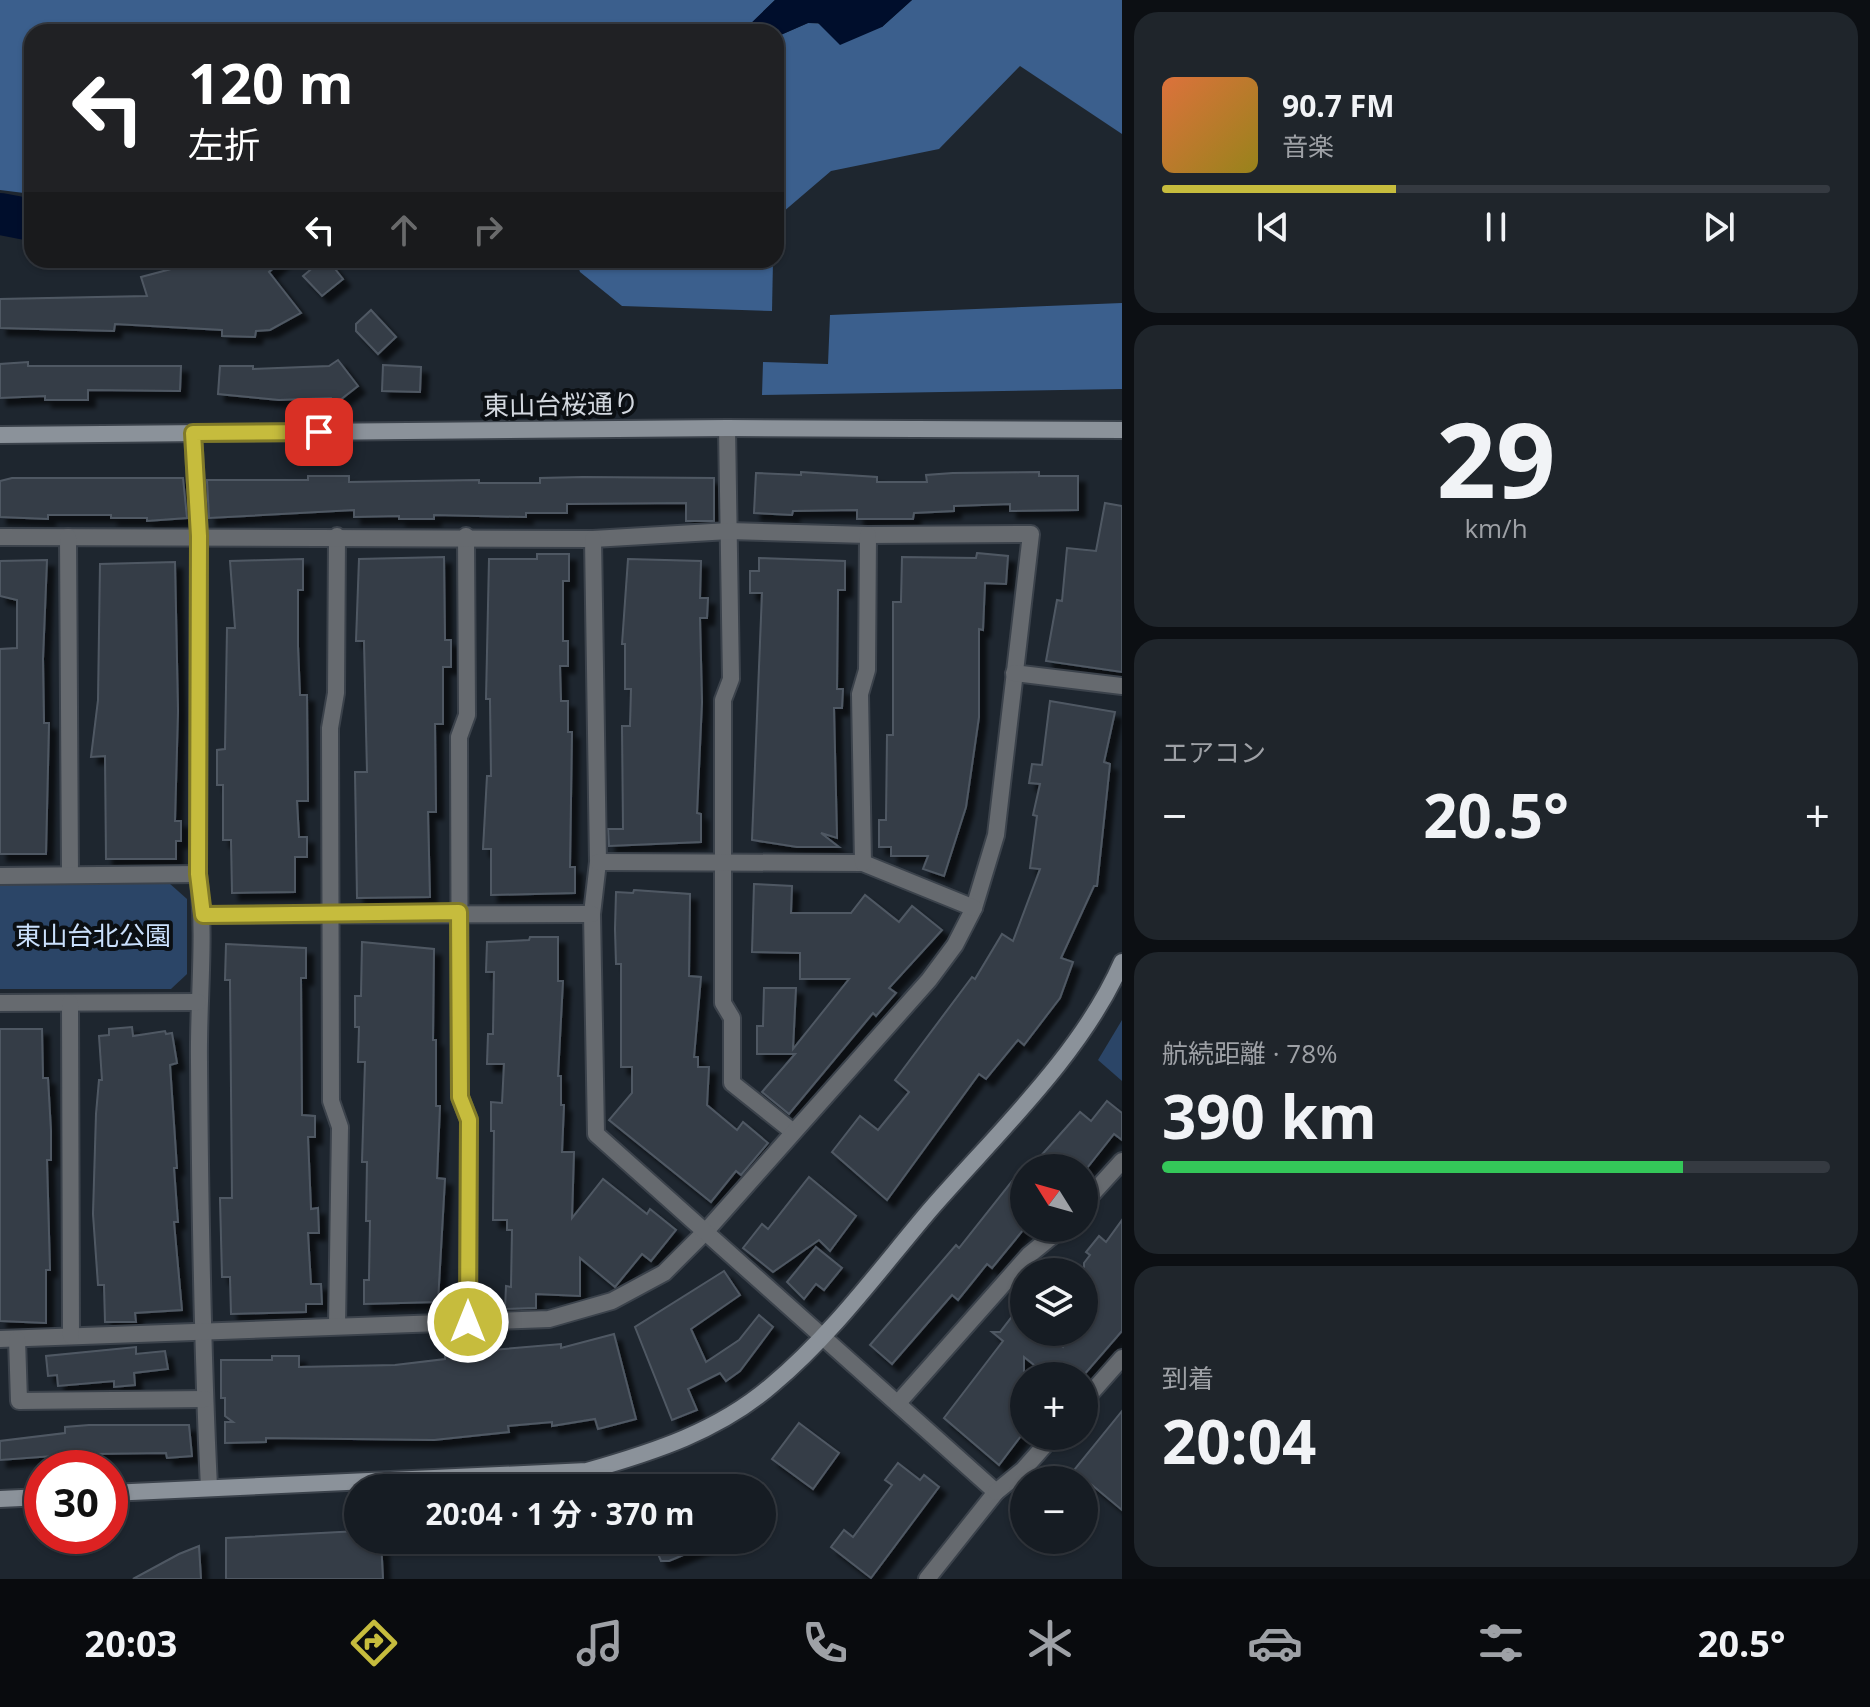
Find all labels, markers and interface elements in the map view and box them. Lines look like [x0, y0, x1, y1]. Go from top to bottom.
text: 120 m [188, 44, 354, 120]
icon: left [56, 56, 160, 160]
text: 90.7 FM [1282, 85, 1395, 126]
text: 左折 [188, 120, 260, 169]
text: 音楽 [1282, 128, 1334, 164]
icon: previous [1251, 205, 1295, 249]
icon: pause [1474, 205, 1518, 249]
icon: next [1697, 205, 1741, 249]
icon: left [298, 208, 342, 252]
icon: ahead [382, 208, 426, 252]
icon: right [466, 208, 510, 252]
street label: 東山台桜通り [483, 385, 639, 423]
text: 29 [1437, 387, 1555, 528]
pin [285, 398, 353, 466]
icon: arrive [297, 410, 341, 454]
text: km/h [1464, 510, 1528, 546]
text: エアコン [1162, 734, 1266, 770]
text: 20.5° [1423, 774, 1569, 856]
text: − [1162, 785, 1187, 845]
text: + [1805, 785, 1830, 845]
park label: 東山台北公園 [15, 917, 171, 953]
text: 航続距離 · 78% [1162, 1035, 1338, 1071]
text: 390 km [1162, 1075, 1377, 1157]
north arrow [1010, 1154, 1098, 1242]
map controls [1010, 1154, 1098, 1554]
button: layers [1010, 1258, 1098, 1346]
position arrow [426, 1280, 510, 1364]
text: 到着 [1162, 1360, 1214, 1396]
button: + [1010, 1362, 1098, 1450]
text: 20:04 [1162, 1400, 1316, 1482]
speed limit sign: 30 [24, 1450, 128, 1554]
button: − [1010, 1466, 1098, 1554]
text: 20:04 · 1 分 · 370 m [425, 1493, 695, 1534]
icon: directions [346, 1615, 402, 1671]
icon: music [572, 1615, 628, 1671]
icon: phone [797, 1615, 853, 1671]
icon: climate [1022, 1615, 1078, 1671]
icon: car [1247, 1615, 1303, 1671]
icon: filters [1473, 1615, 1529, 1671]
text: 20:03 [85, 1619, 177, 1668]
text: 20.5° [1698, 1619, 1785, 1668]

